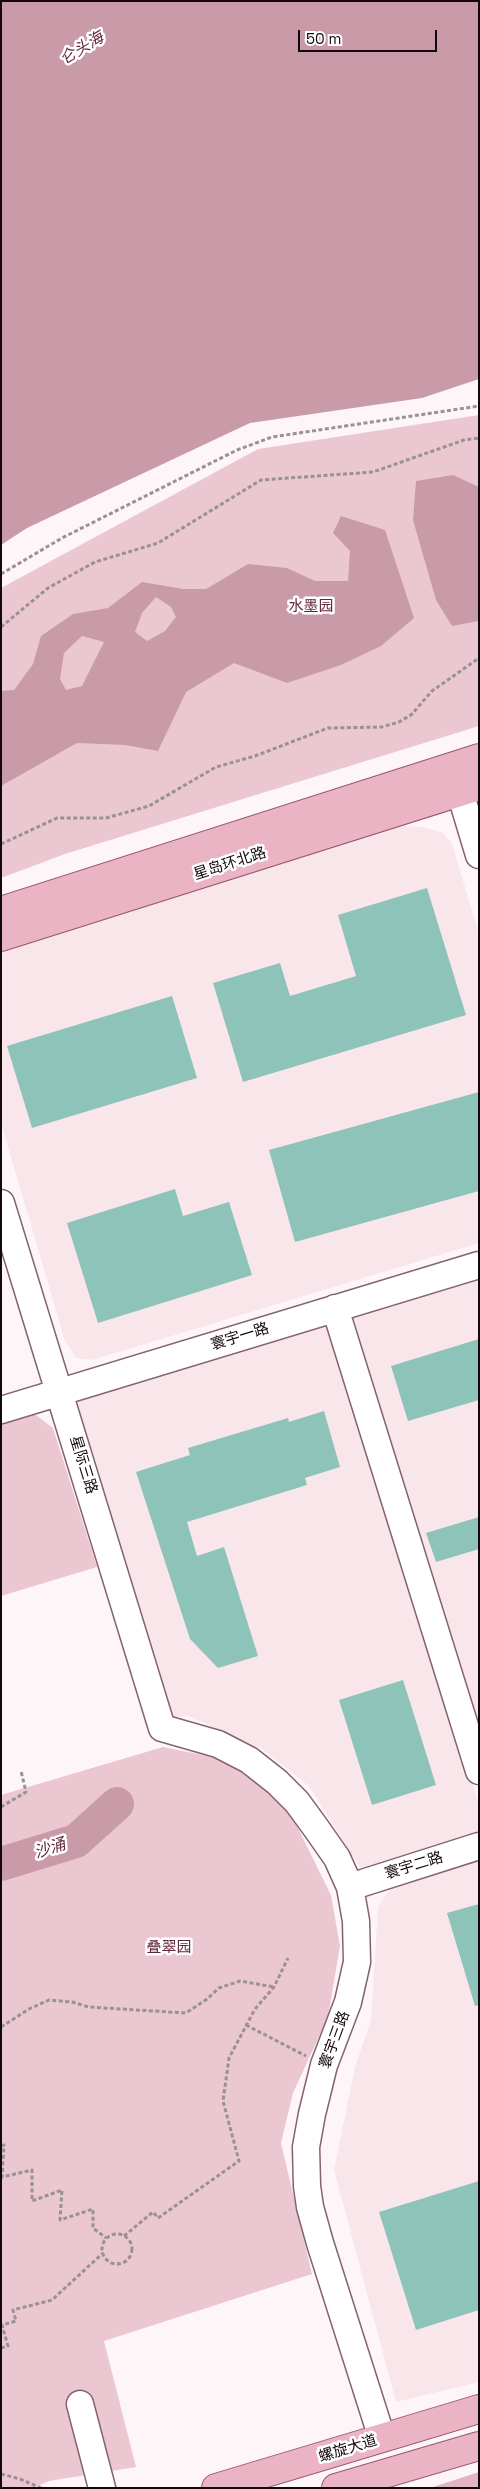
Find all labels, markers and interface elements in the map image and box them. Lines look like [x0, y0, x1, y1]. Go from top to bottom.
scale bar [300, 20, 439, 52]
water label: 仑头海 [56, 28, 108, 70]
text: 50 m [306, 29, 341, 48]
park label: 水墨园 [289, 598, 333, 616]
street label: 星岛环北路 [192, 844, 268, 884]
street label: 寰宇一路 [209, 1320, 271, 1354]
street label: 星际三路 [66, 1434, 100, 1496]
water label: 沙涌 [32, 1835, 68, 1863]
street label: 寰宇二路 [383, 1849, 445, 1883]
park label: 叠翠园 [147, 1939, 191, 1957]
street label: 寰宇三路 [316, 2009, 354, 2071]
street label: 螺旋大道 [317, 2432, 379, 2466]

